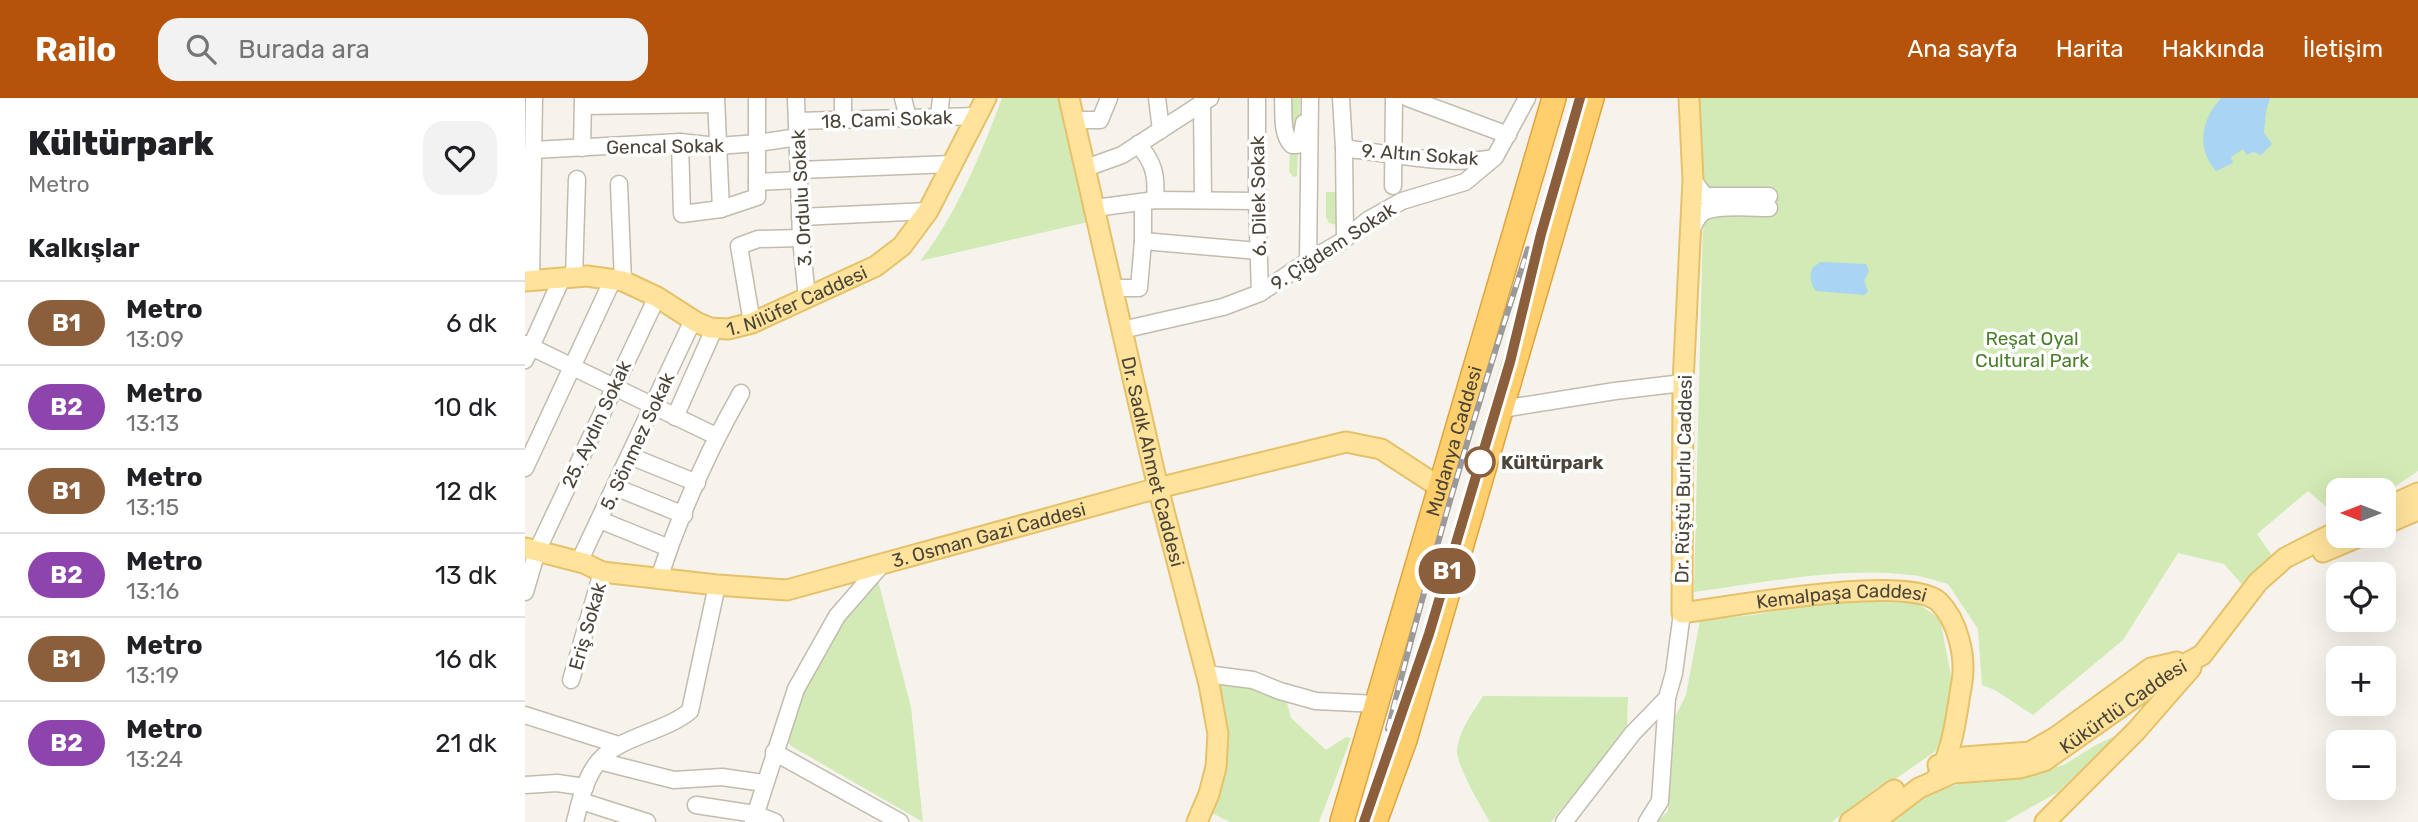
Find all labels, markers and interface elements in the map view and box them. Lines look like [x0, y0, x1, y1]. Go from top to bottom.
search box [158, 18, 648, 81]
text: Railo [35, 30, 116, 69]
icon: search [182, 30, 220, 68]
text: Burada ara [238, 34, 370, 65]
text: Ana sayfa [1907, 35, 2018, 63]
text: Harita [2056, 35, 2124, 63]
text: Hakkında [2162, 35, 2265, 63]
text: İletişim [2303, 35, 2383, 63]
street label: 18. Cami Sokak [821, 106, 953, 133]
button: heart [423, 121, 497, 195]
text: Kültürpark [28, 124, 214, 163]
street label: 3. Ordulu Sokak [786, 129, 817, 267]
street label: Gencal Sokak [606, 134, 724, 159]
street label: 6. Dilek Sokak [1246, 135, 1271, 257]
street label: 9. Altın Sokak [1361, 139, 1479, 170]
text: Metro [28, 170, 90, 198]
street label: 9. Çiğdem Sokak [1267, 197, 1400, 295]
text: Kalkışlar [28, 233, 139, 264]
street label: 1. Nilüfer Caddesi [724, 261, 871, 341]
text: Metro [126, 294, 203, 325]
text: 6 dk [446, 308, 497, 339]
text: B1 [52, 309, 81, 337]
text: 13:09 [126, 325, 184, 353]
park label: Reşat Oyal Cultural Park [1975, 327, 2089, 372]
street label: Dr. Sadık Ahmet Caddesi [1116, 354, 1189, 569]
street label: 25. Aydın Sokak [557, 357, 636, 492]
street label: Mudanya Caddesi [1421, 363, 1487, 519]
street label: 5. Sönmez Sokak [595, 369, 679, 514]
street label: Dr. Rüştü Burlu Caddesi [1670, 375, 1697, 583]
text: Metro [126, 378, 203, 409]
text: 10 dk [434, 392, 497, 423]
text: B2 [50, 393, 83, 421]
text: 13:13 [126, 409, 179, 437]
marker: Kültürpark [1465, 447, 1495, 477]
place label: Kültürpark [1501, 451, 1603, 474]
text: Metro [126, 462, 203, 493]
text: 12 dk [435, 476, 497, 507]
text: B1 [52, 477, 81, 505]
north arrow [2326, 478, 2396, 548]
map controls [2326, 478, 2396, 800]
text: 13:15 [126, 493, 179, 521]
street label: 3. Osman Gazi Caddesi [889, 497, 1088, 573]
text: Metro [126, 546, 203, 577]
line badge: B1 [1415, 548, 1479, 594]
text: B1 [1433, 557, 1461, 585]
text: 13 dk [435, 560, 497, 591]
text: B2 [50, 561, 83, 589]
button: locate [2326, 562, 2396, 632]
text: 13:16 [126, 577, 179, 605]
street label: Eriş Sokak [564, 579, 611, 673]
street label: Kemalpaşa Caddesi [1755, 579, 1929, 614]
text: Metro [126, 630, 203, 661]
text: 16 dk [435, 644, 497, 675]
text: B1 [52, 645, 81, 673]
button: + [2326, 646, 2396, 716]
street label: Kükürtlü Caddesi [2055, 654, 2191, 759]
text: 13:19 [126, 661, 179, 689]
text: Metro [126, 714, 203, 745]
text: 21 dk [435, 728, 497, 759]
text: B2 [50, 729, 83, 757]
button: − [2326, 730, 2396, 800]
text: 13:24 [126, 745, 183, 773]

